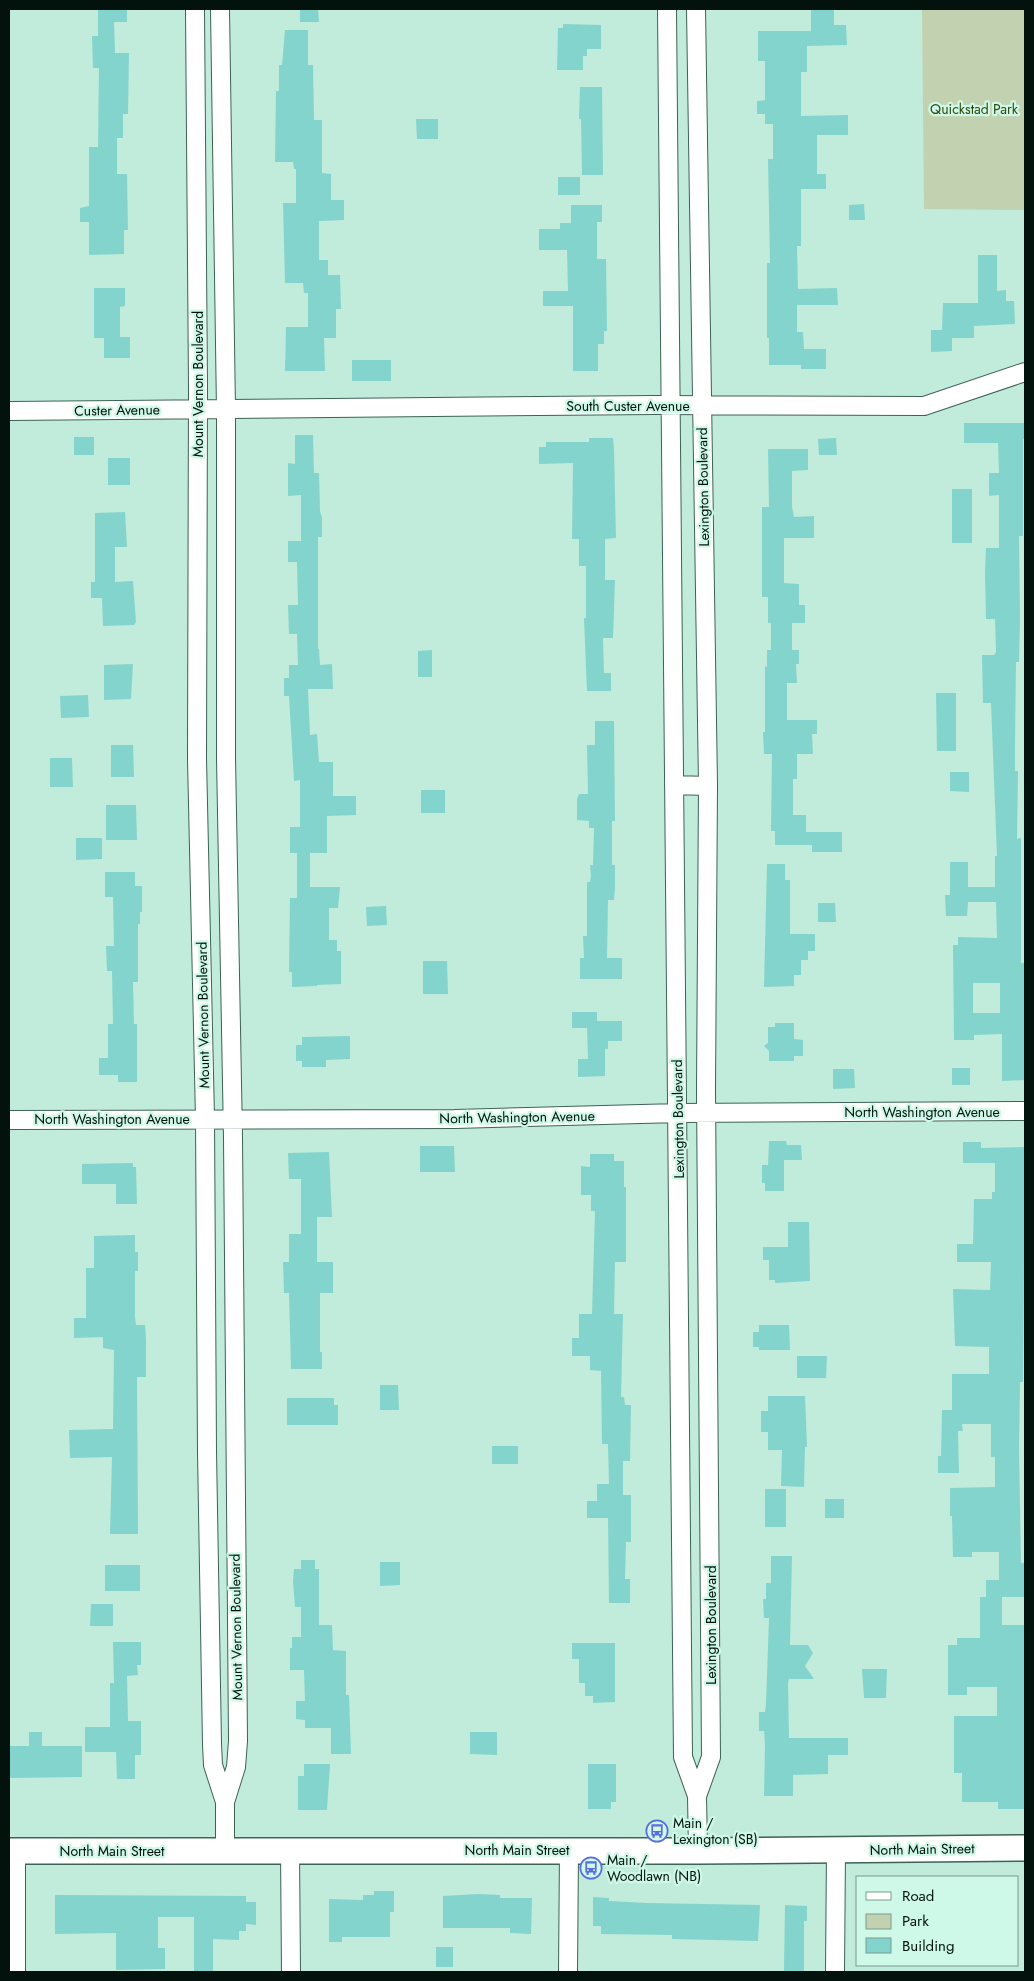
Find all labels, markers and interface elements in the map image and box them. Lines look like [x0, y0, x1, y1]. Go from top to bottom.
park label: Quickstad Park [930, 99, 1019, 119]
street label: Mount Vernon Boulevard [188, 311, 208, 457]
street label: South Custer Avenue [566, 396, 690, 416]
street label: Custer Avenue [74, 399, 160, 421]
street label: Lexington Boulevard [692, 427, 714, 547]
street label: Mount Vernon Boulevard [192, 942, 214, 1088]
street label: Lexington Boulevard [667, 1059, 689, 1179]
street label: North Washington Avenue [844, 1102, 1000, 1122]
street label: North Washington Avenue [439, 1106, 595, 1128]
street label: North Washington Avenue [34, 1109, 190, 1129]
street label: Mount Vernon Boulevard [225, 1554, 247, 1700]
street label: Lexington Boulevard [701, 1565, 721, 1685]
place label: Main / Lexington (SB) [673, 1813, 758, 1849]
bus stop icon: Main / Lexington (SB) [645, 1819, 669, 1843]
street label: North Main Street [869, 1838, 975, 1860]
street label: North Main Street [465, 1840, 570, 1860]
street label: North Main Street [60, 1841, 165, 1861]
place label: Main / Woodlawn (NB) [607, 1850, 701, 1886]
bus stop icon: Main / Woodlawn (NB) [579, 1856, 603, 1880]
legend [856, 1876, 1019, 1966]
text: Road [902, 1885, 934, 1907]
text: Park [902, 1910, 929, 1932]
text: Building [902, 1935, 954, 1957]

